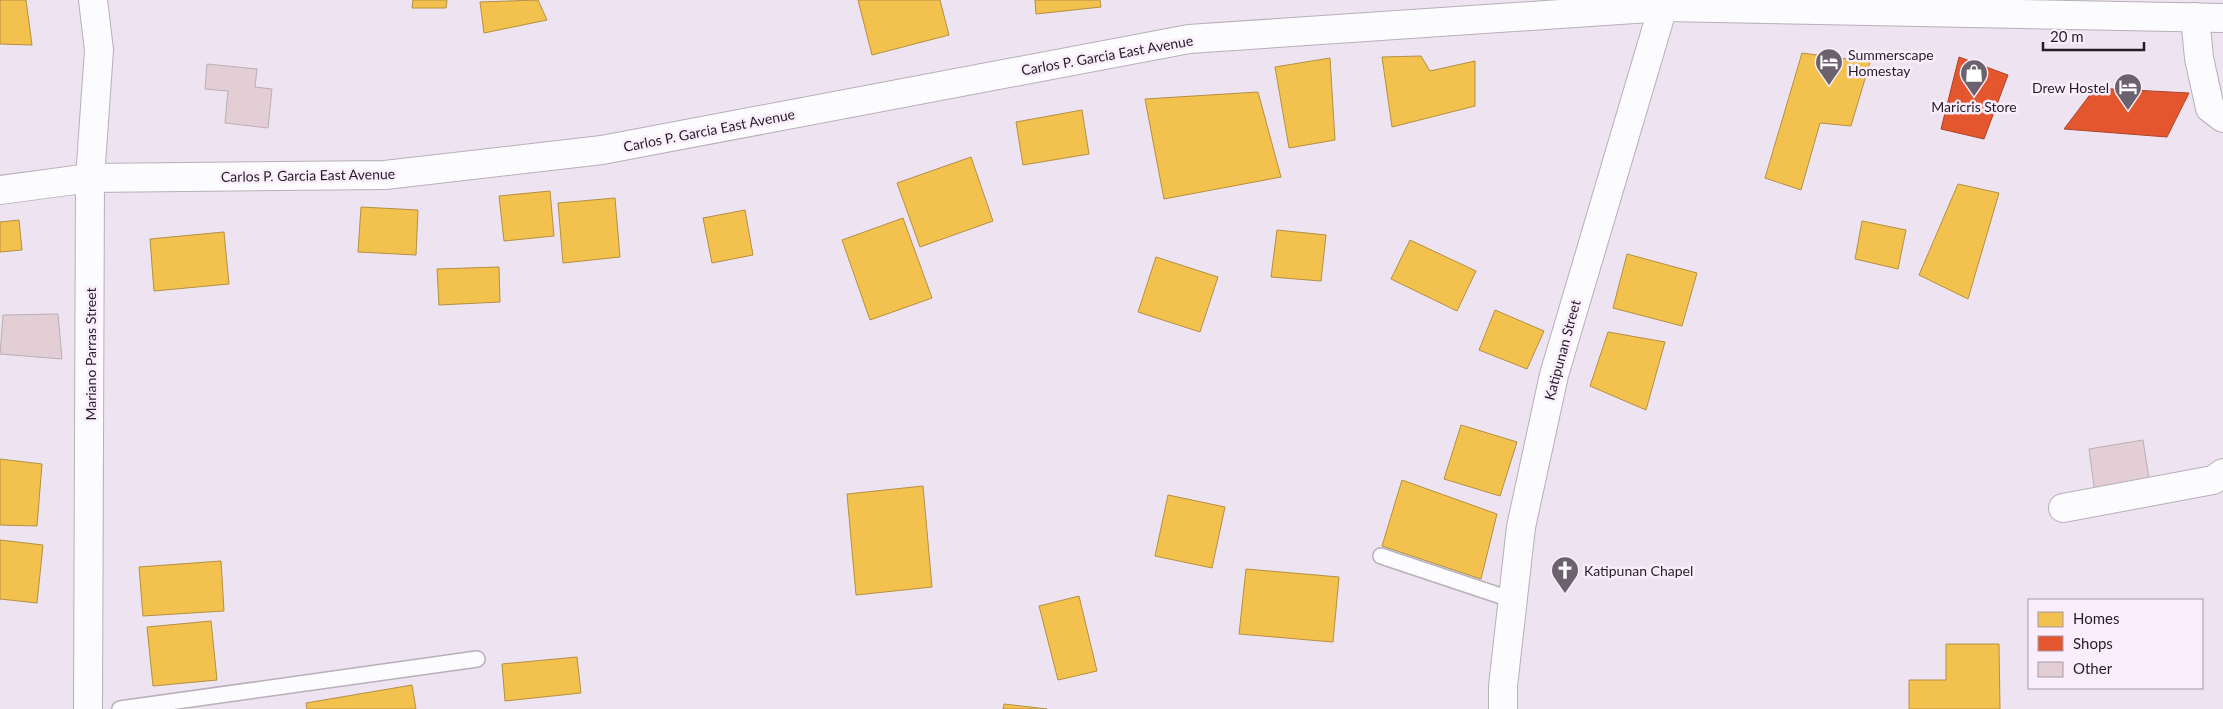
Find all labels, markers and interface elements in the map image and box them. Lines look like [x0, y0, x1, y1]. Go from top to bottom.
scale bar [2043, 20, 2144, 52]
text: 20 m [2050, 27, 2084, 45]
street label: Carlos P. Garcia East Avenue [1020, 32, 1194, 78]
place label: Summerscape Homestay [1848, 46, 1934, 79]
hotel icon: Summerscape Homestay [1814, 47, 1844, 86]
shop icon: Maricris Store [1959, 58, 1989, 97]
hotel icon: Drew Hostel [2113, 72, 2143, 111]
place label: Drew Hostel [2032, 79, 2109, 96]
place label: Maricris Store [1931, 98, 2017, 115]
street label: Carlos P. Garcia East Avenue [622, 105, 796, 155]
street label: Carlos P. Garcia East Avenue [221, 165, 395, 185]
street label: Mariano Parras Street [82, 287, 99, 421]
street label: Katipunan Street [1540, 298, 1584, 402]
church icon: Katipunan Chapel [1550, 555, 1580, 594]
place label: Katipunan Chapel [1584, 562, 1693, 579]
legend [2028, 599, 2203, 689]
text: Homes [2073, 609, 2119, 627]
text: Shops [2073, 634, 2113, 652]
text: Other [2073, 659, 2113, 677]

